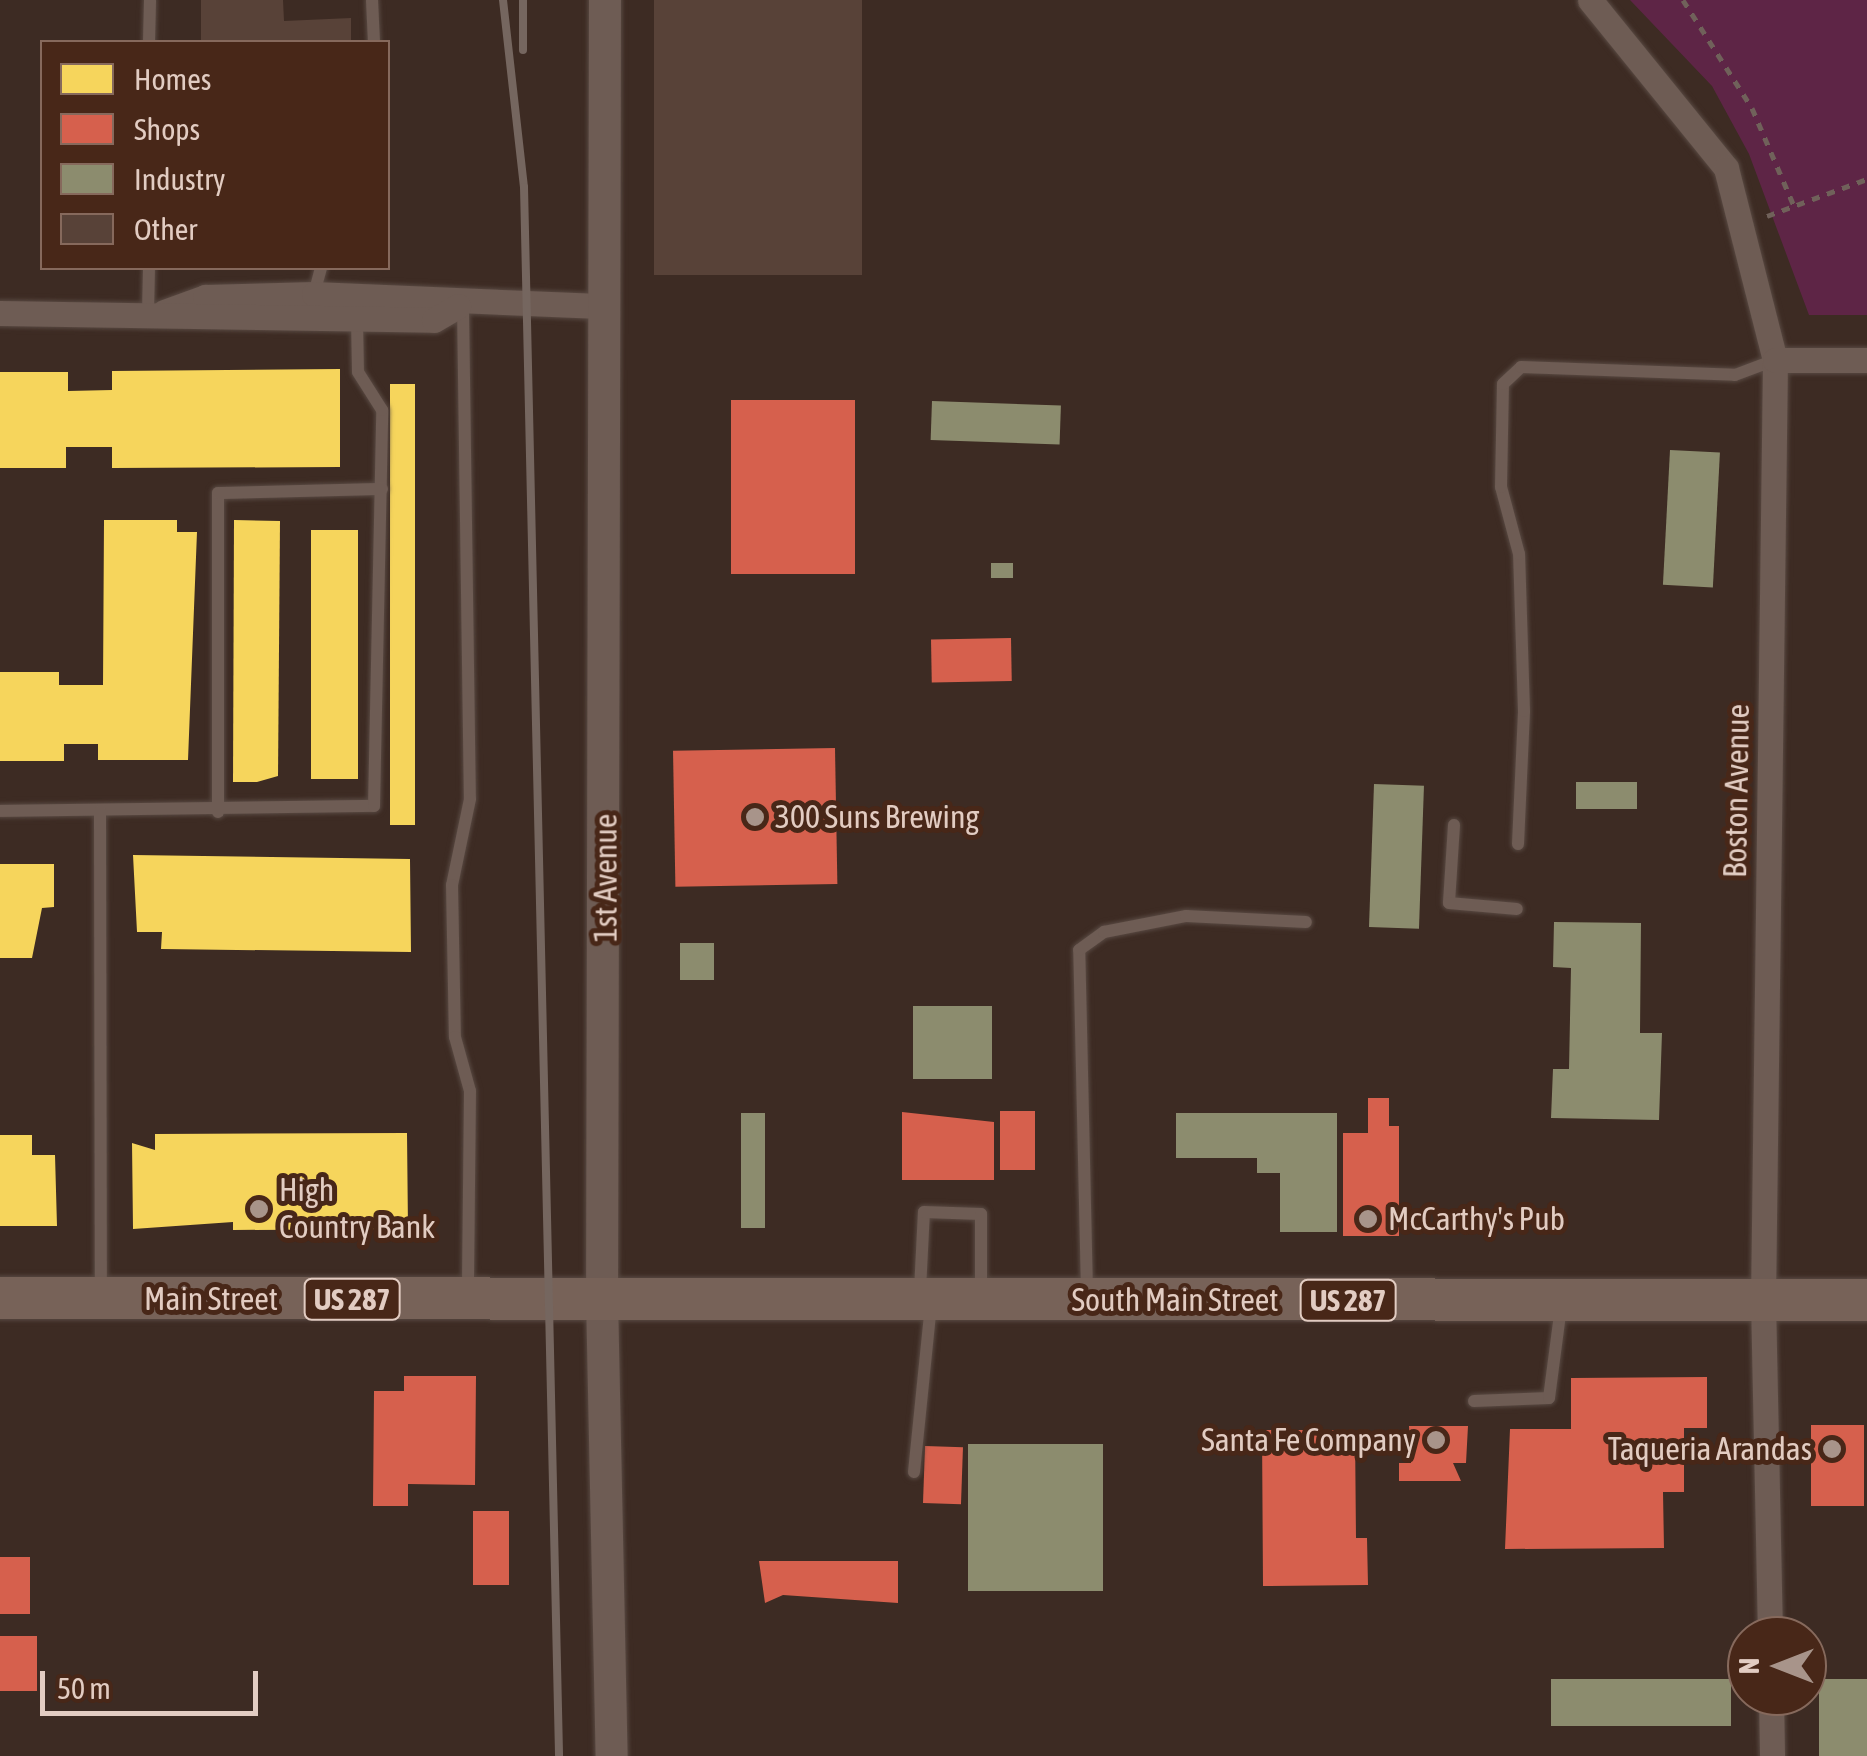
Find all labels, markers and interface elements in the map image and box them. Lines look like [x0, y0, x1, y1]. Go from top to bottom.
legend [40, 40, 390, 270]
text: Homes [134, 62, 211, 96]
text: Shops [134, 112, 200, 146]
text: Industry [134, 162, 225, 196]
text: Other [134, 212, 197, 246]
street label: Boston Avenue [1716, 704, 1758, 878]
place label: 300 Suns Brewing [775, 798, 979, 836]
marker: 300 Suns Brewing [744, 806, 766, 828]
street label: 1st Avenue [587, 814, 625, 942]
place label: High Country Bank [279, 1172, 435, 1247]
marker: High Country Bank [248, 1198, 270, 1220]
place label: McCarthy's Pub [1388, 1200, 1565, 1238]
marker: McCarthy's Pub [1357, 1208, 1379, 1230]
road number: US 287 [302, 1274, 402, 1324]
road number: US 287 [1298, 1275, 1398, 1325]
street label: Main Street [144, 1280, 278, 1318]
street label: South Main Street [1072, 1281, 1278, 1319]
place label: Santa Fe Company [1201, 1421, 1416, 1459]
marker: Santa Fe Company [1425, 1429, 1447, 1451]
place label: Taqueria Arandas [1608, 1430, 1812, 1468]
marker: Taqueria Arandas [1821, 1438, 1843, 1460]
north arrow [1727, 1616, 1827, 1716]
scale bar [45, 1651, 262, 1713]
text: N [1733, 1658, 1765, 1674]
text: 50 m [57, 1671, 111, 1705]

